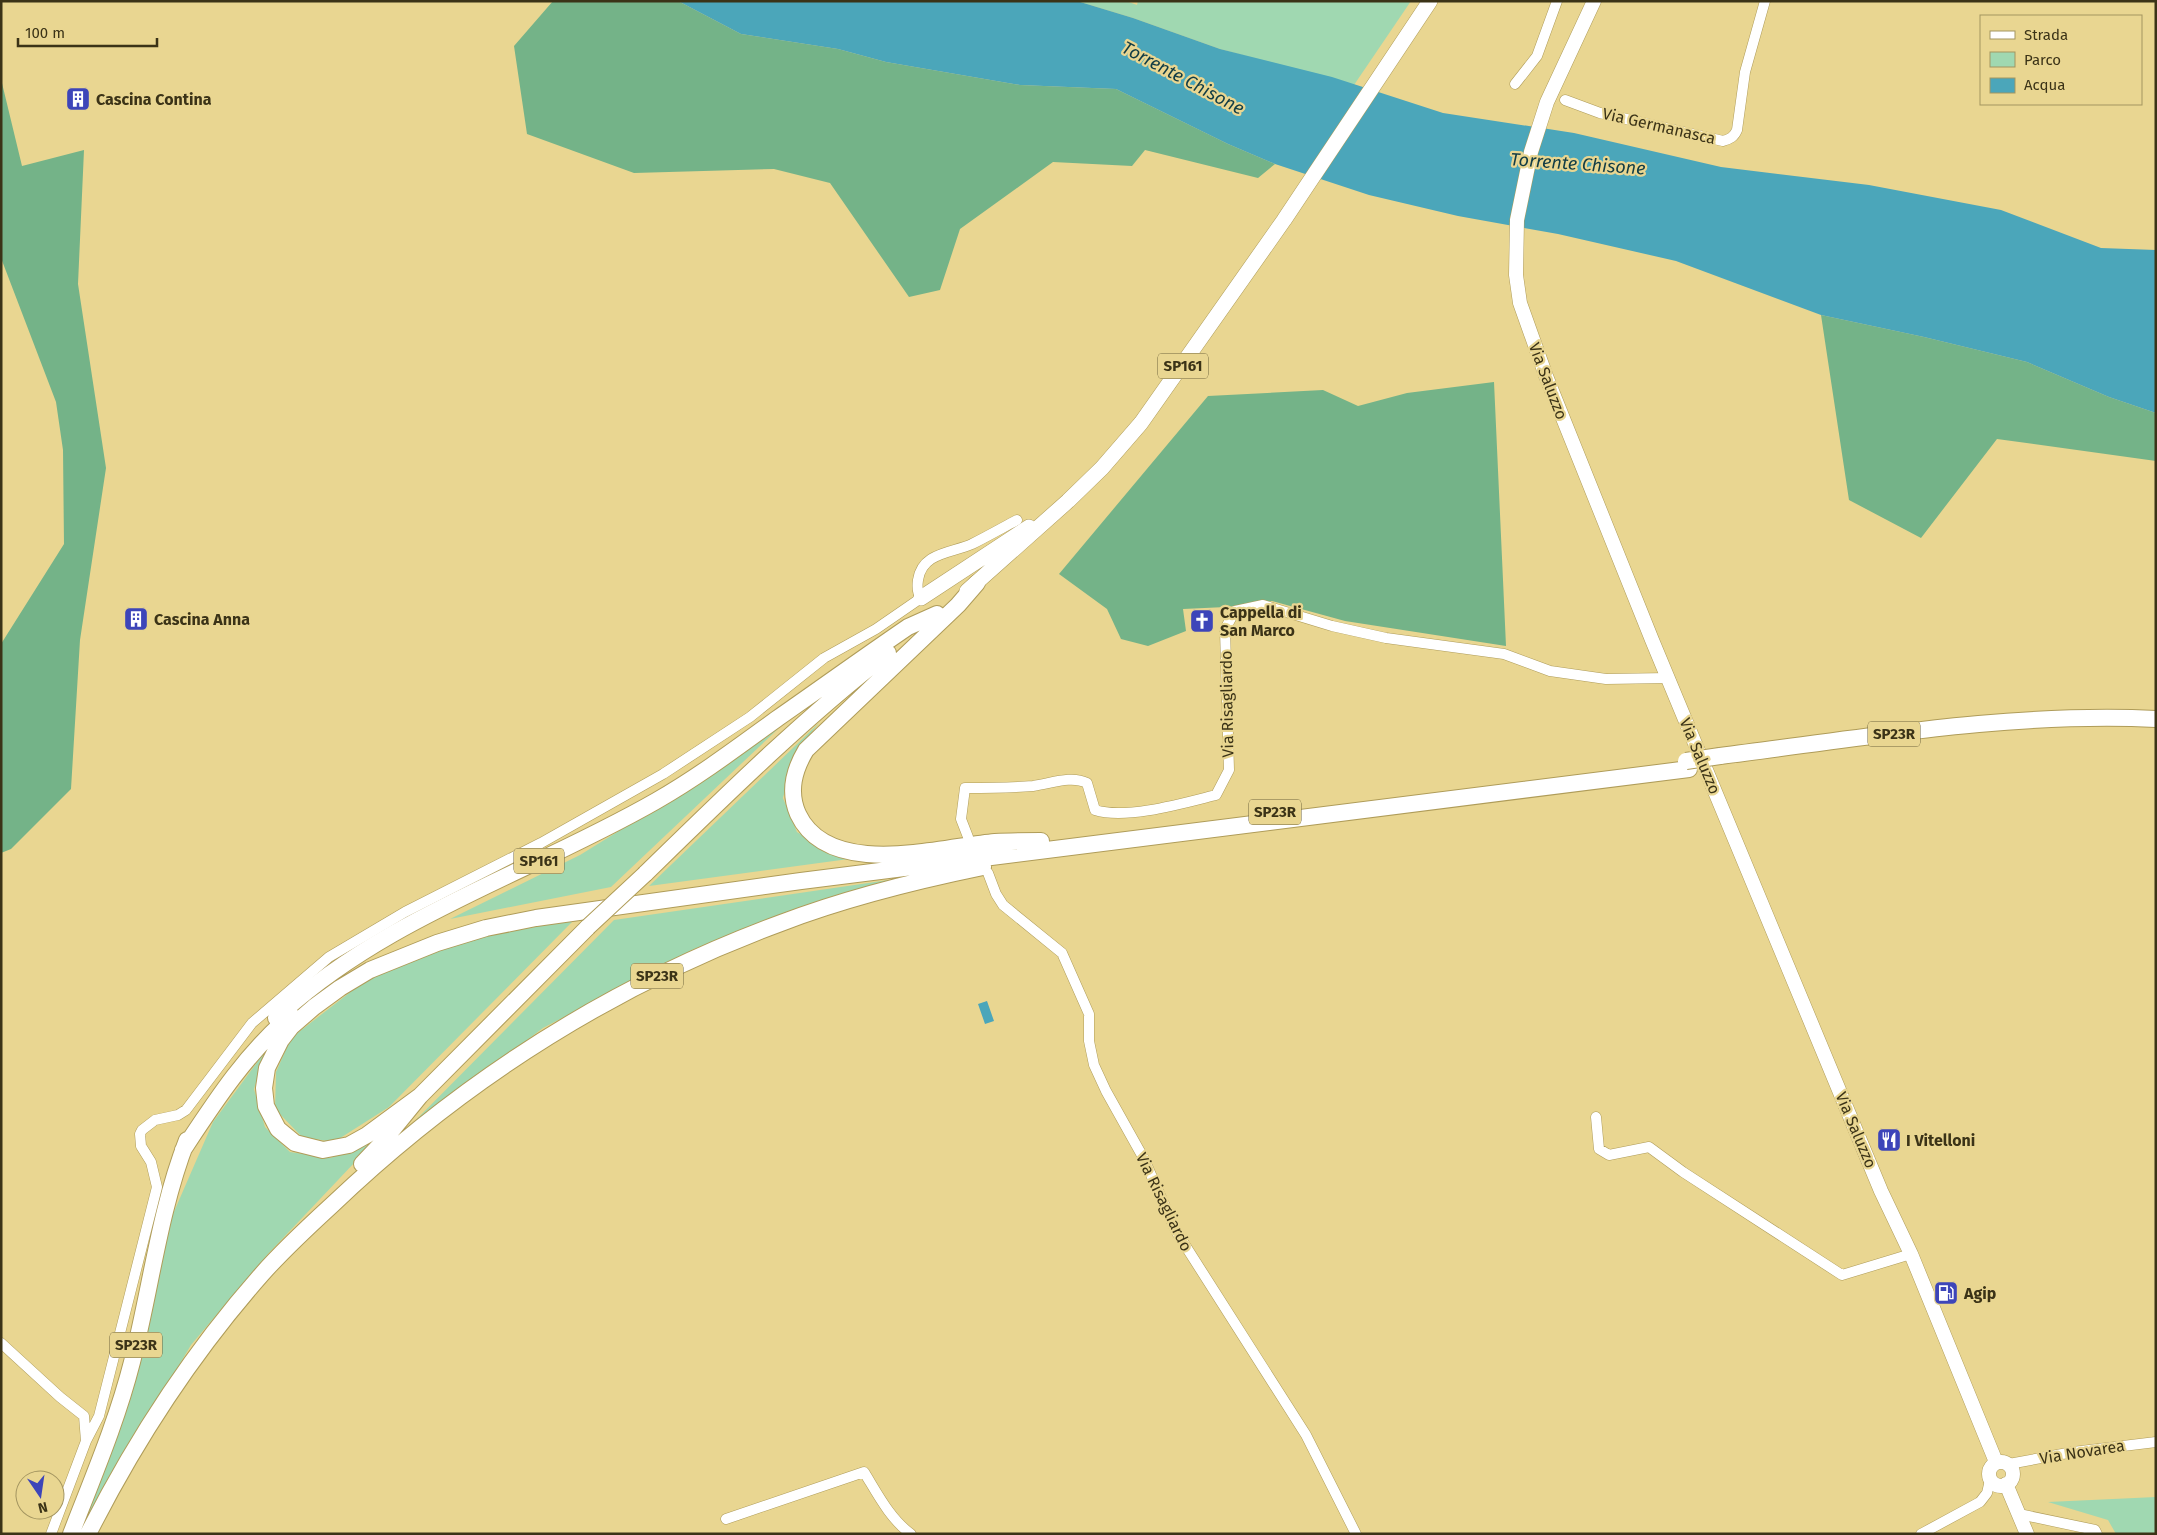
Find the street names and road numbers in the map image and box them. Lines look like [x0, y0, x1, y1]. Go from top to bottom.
street label: Via Germanasca [1601, 104, 1717, 148]
street label: Via Saluzzo [1525, 340, 1571, 422]
road number: SP161 [1158, 354, 1208, 378]
street label: Via Risagliardo [1217, 650, 1237, 758]
street label: Via Saluzzo [1675, 715, 1725, 797]
road number: SP23R [1868, 722, 1920, 746]
road number: SP23R [1249, 800, 1301, 824]
road number: SP161 [514, 848, 564, 874]
road number: SP23R [631, 964, 683, 988]
street label: Via Saluzzo [1831, 1089, 1881, 1171]
street label: Via Risagliardo [1132, 1150, 1196, 1254]
road number: SP23R [110, 1332, 162, 1358]
street label: Via Novarea [2038, 1436, 2126, 1468]

